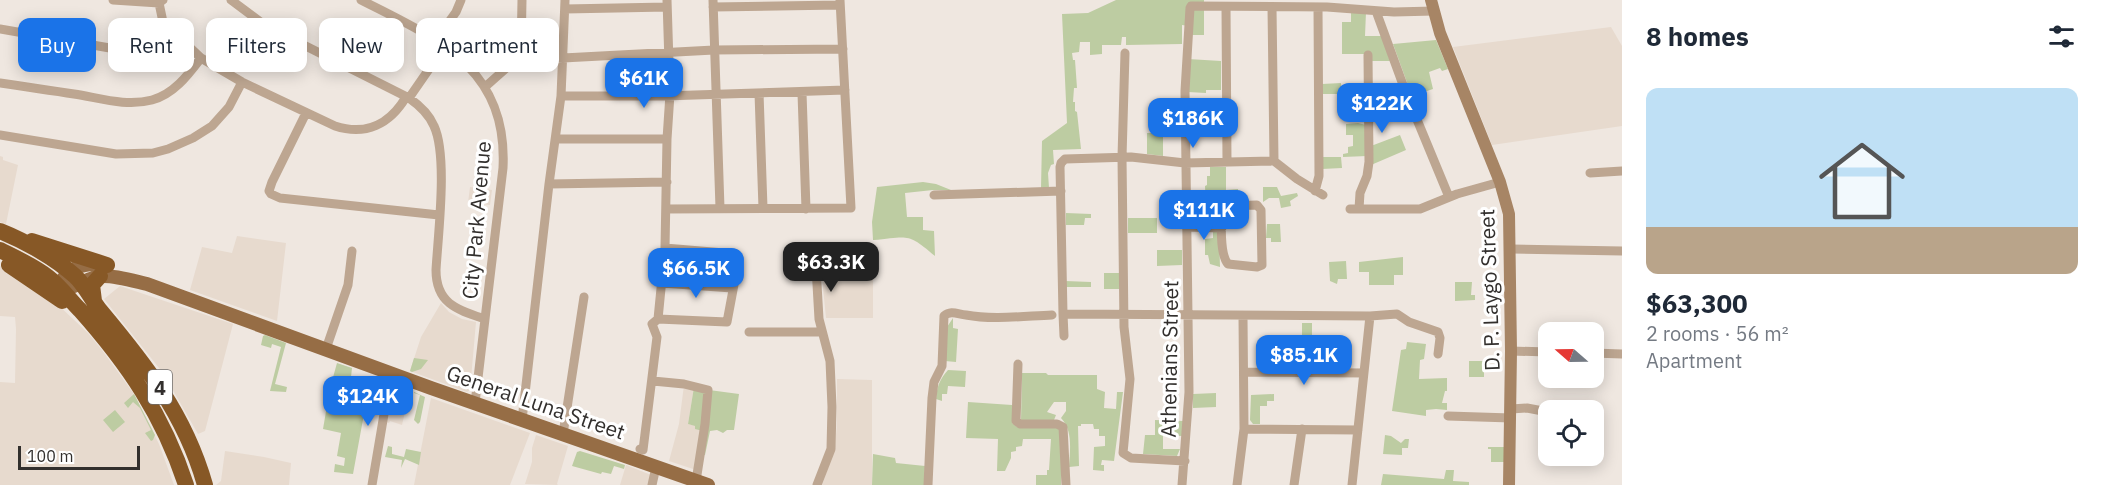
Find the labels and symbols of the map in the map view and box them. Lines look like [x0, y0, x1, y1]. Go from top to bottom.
pin: $61K [608, 58, 680, 109]
pin: $122K [1340, 83, 1424, 134]
pin: $186K [1151, 98, 1235, 149]
street label: City Park Avenue [455, 140, 497, 300]
pin: $111K [1162, 190, 1246, 241]
street label: D. P. Laygo Street [1472, 208, 1506, 372]
pin: $63.3K [782, 242, 880, 293]
pin: $66.5K [647, 248, 745, 299]
street label: Athenians Street [1154, 280, 1184, 438]
north arrow [1538, 322, 1604, 388]
pin: $85.1K [1255, 335, 1353, 386]
street label: General Luna Street [443, 358, 629, 446]
road number: 4 [148, 370, 172, 404]
pin: $124K [326, 376, 410, 427]
scale bar [18, 443, 140, 470]

